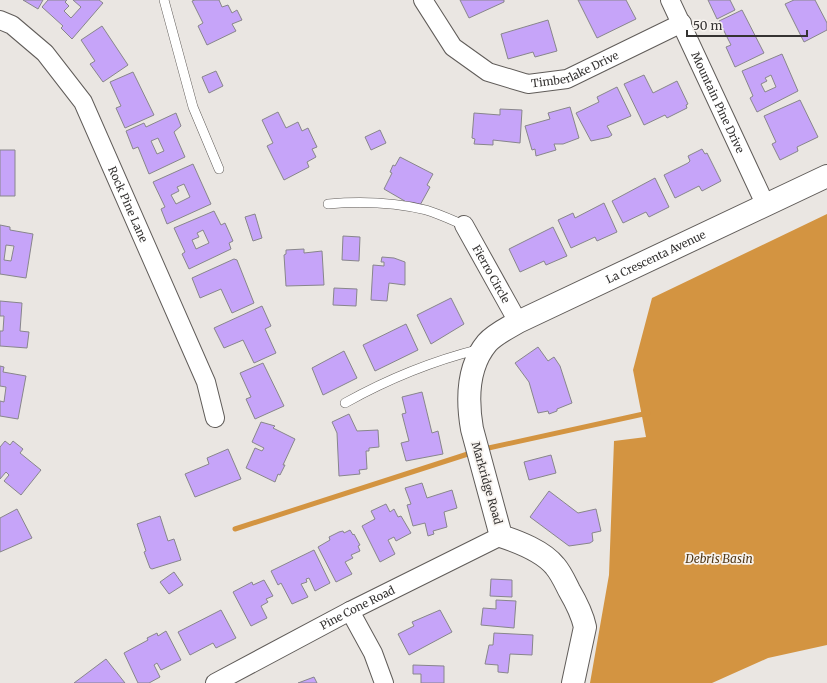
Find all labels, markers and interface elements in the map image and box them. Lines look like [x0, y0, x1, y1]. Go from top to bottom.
scale bar [687, 12, 807, 38]
text: 50 m [693, 18, 722, 33]
street label: Timberlake Drive [530, 48, 621, 91]
street label: Mountain Pine Drive [688, 50, 747, 155]
street label: Rock Pine Lane [105, 164, 151, 245]
street label: La Crescenta Avenue [604, 227, 708, 286]
street label: Fierro Circle [469, 242, 513, 306]
street label: Markridge Road [469, 440, 506, 526]
water label: Debris Basin [684, 551, 753, 566]
street label: Pine Cone Road [318, 583, 397, 633]

